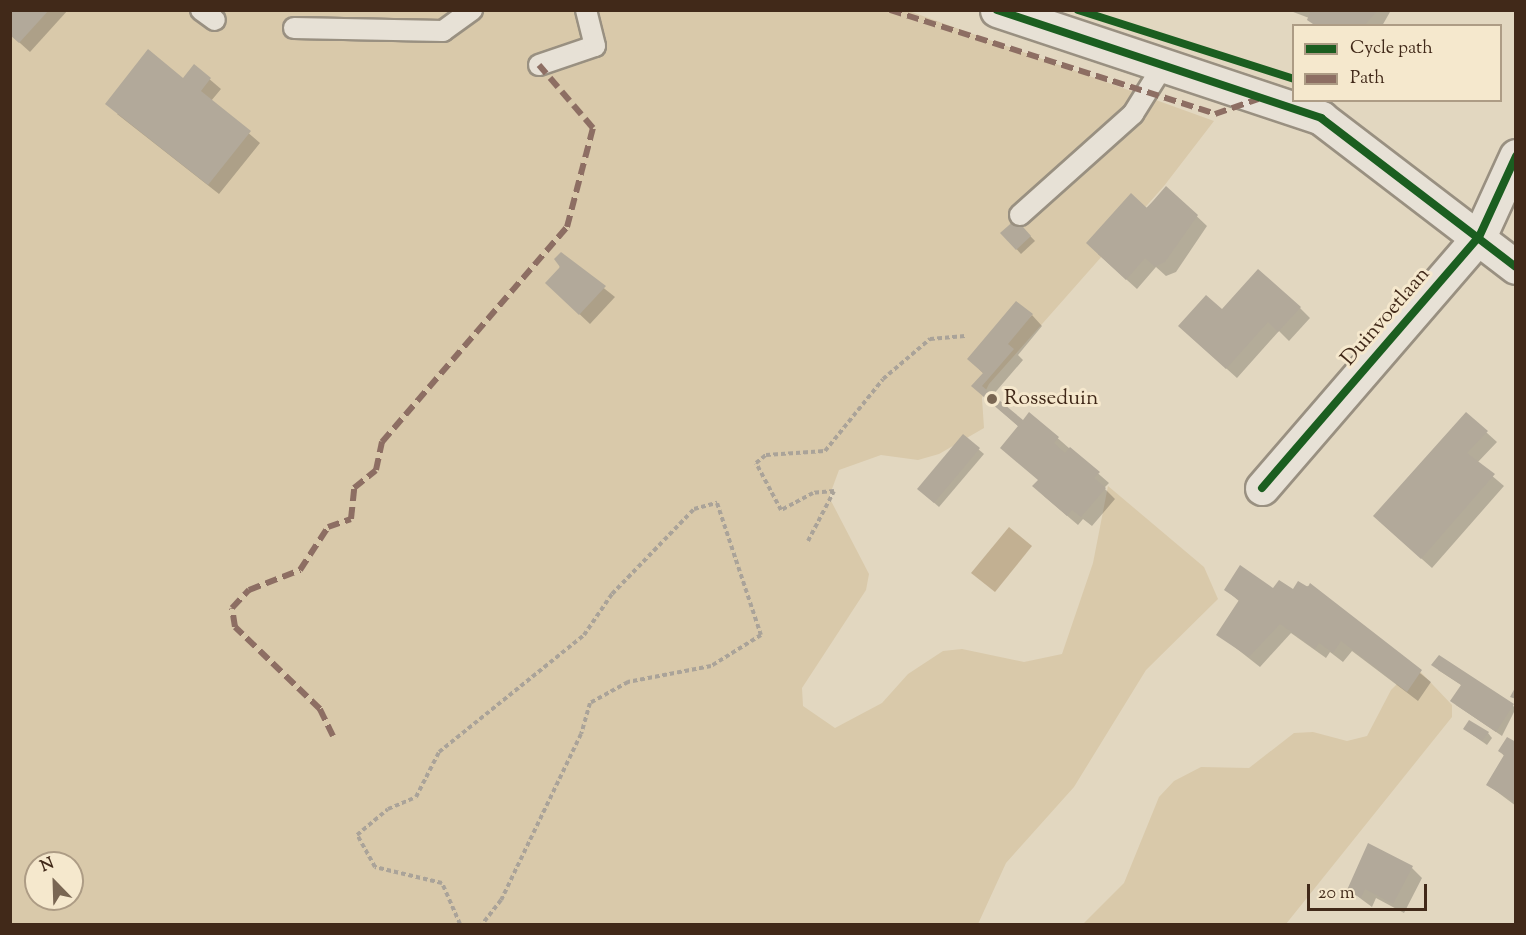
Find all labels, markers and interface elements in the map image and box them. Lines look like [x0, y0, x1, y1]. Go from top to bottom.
legend [1292, 24, 1502, 102]
text: Cycle path [1350, 36, 1433, 62]
text: Path [1350, 66, 1385, 92]
street label: Duinvoetlaan [1336, 262, 1436, 372]
place label: Rosseduin [1004, 386, 1098, 412]
marker: Rosseduin [985, 392, 999, 406]
north arrow [24, 851, 84, 911]
text: N [37, 853, 58, 879]
scale bar [1310, 872, 1430, 910]
text: 20 m [1318, 881, 1355, 907]

